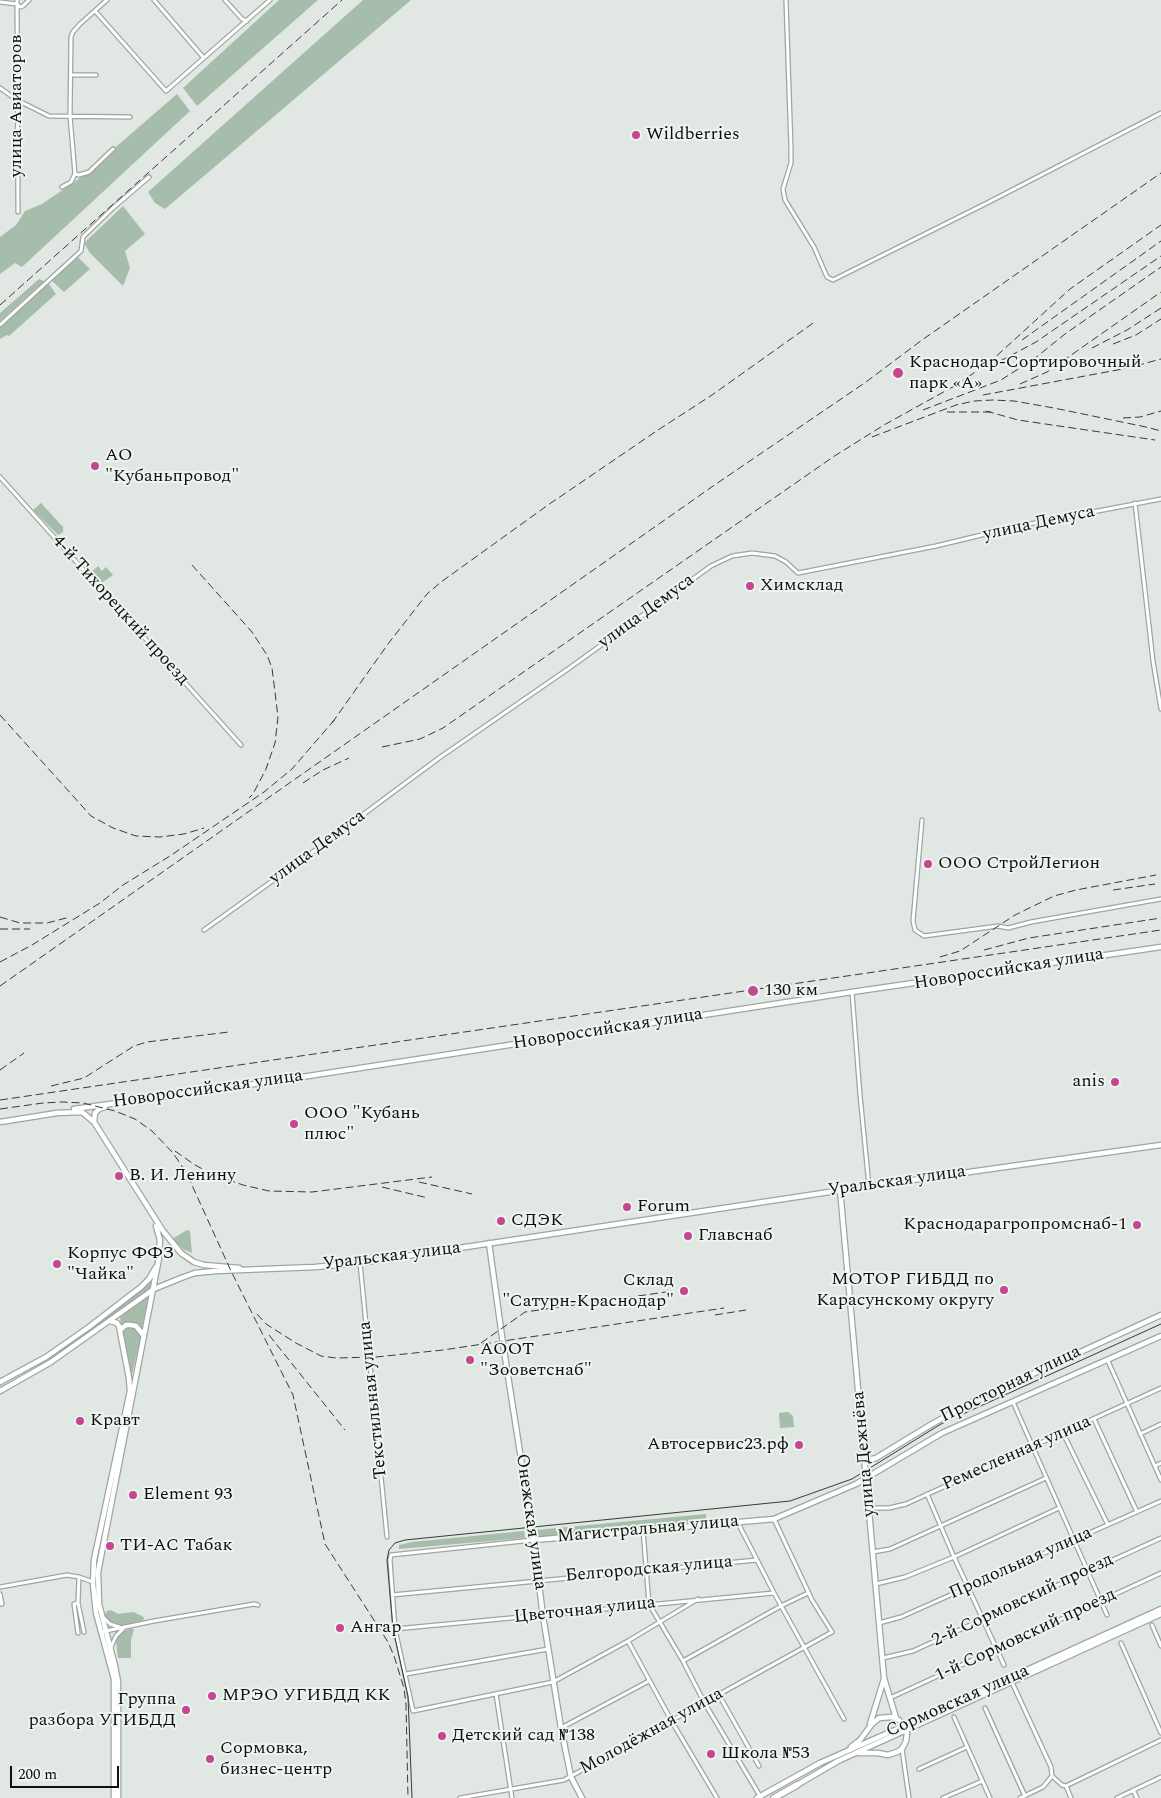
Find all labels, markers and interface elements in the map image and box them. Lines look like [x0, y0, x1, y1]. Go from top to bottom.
street label: улица Авиаторов [6, 35, 28, 177]
place label: Wildberries [646, 124, 740, 146]
marker: Wildberries [630, 129, 642, 141]
place label: Краснодар-Сортировочный парк «А» [909, 352, 1142, 394]
marker: Краснодар-Сортировочный парк «А» [891, 366, 905, 380]
place label: АО "Кубаньпровод" [105, 445, 239, 488]
marker: АО "Кубаньпровод" [89, 460, 101, 472]
street label: улица Демуса [981, 502, 1097, 546]
street label: 4-й Тихорецкий проезд [47, 531, 193, 691]
street label: улица Демуса [595, 570, 699, 654]
place label: Химсклад [760, 575, 843, 597]
marker: Химсклад [744, 580, 756, 592]
street label: улица Демуса [266, 806, 370, 890]
place label: ООО СтройЛегион [938, 853, 1100, 875]
marker: ООО СтройЛегион [922, 858, 934, 870]
street label: Новороссийская улица [913, 944, 1105, 996]
place label: 130 км [764, 980, 818, 1002]
marker: 130 км [746, 984, 760, 998]
street label: Новороссийская улица [512, 1004, 704, 1056]
street label: Новороссийская улица [112, 1066, 304, 1114]
place label: anis [1072, 1071, 1105, 1093]
marker: anis [1109, 1076, 1121, 1088]
place label: ООО "Кубань плюс" [304, 1103, 420, 1146]
marker: ООО "Кубань плюс" [288, 1118, 300, 1130]
street label: Уральская улица [827, 1162, 967, 1202]
place label: В. И. Ленину [129, 1165, 236, 1187]
marker: В. И. Ленину [113, 1170, 125, 1182]
place label: Forum [637, 1196, 690, 1218]
marker: Forum [621, 1201, 633, 1213]
place label: СДЭК [511, 1210, 563, 1232]
place label: Краснодарагропромснаб-1 [903, 1214, 1127, 1236]
marker: СДЭК [495, 1215, 507, 1227]
marker: Краснодарагропромснаб-1 [1131, 1219, 1143, 1231]
place label: Главснаб [698, 1225, 773, 1247]
marker: Главснаб [682, 1230, 694, 1242]
street label: Уральская улица [322, 1238, 462, 1276]
place label: Корпус ФФЗ "Чайка" [67, 1243, 174, 1286]
marker: Корпус ФФЗ "Чайка" [51, 1258, 63, 1270]
place label: МОТОР ГИБДД по Карасунскому округу [816, 1269, 994, 1312]
place label: Склад "Сатурн-Краснодар" [502, 1270, 674, 1312]
marker: МОТОР ГИБДД по Карасунскому округу [998, 1284, 1010, 1296]
marker: Склад "Сатурн-Краснодар" [678, 1285, 690, 1297]
street label: Текстильная улица [355, 1320, 393, 1480]
place label: АООТ "Зооветснаб" [480, 1339, 592, 1382]
street label: Просторная улица [937, 1342, 1085, 1428]
marker: АООТ "Зооветснаб" [464, 1354, 476, 1366]
street label: улица Дежнёва [849, 1390, 881, 1518]
place label: Кравт [90, 1410, 140, 1432]
street label: Ремесленная улица [939, 1412, 1095, 1496]
marker: Кравт [74, 1415, 86, 1427]
place label: Автосервис23.рф [647, 1434, 789, 1456]
marker: Автосервис23.рф [793, 1439, 805, 1451]
street label: Онежская улица [510, 1453, 550, 1591]
place label: Element 93 [143, 1484, 232, 1506]
marker: Element 93 [127, 1489, 139, 1501]
street label: Магистральная улица [556, 1511, 740, 1549]
street label: Продольная улица [946, 1523, 1096, 1605]
place label: ТИ-АС Табак [120, 1535, 232, 1557]
marker: ТИ-АС Табак [104, 1540, 116, 1552]
street label: 2-й Сормовский проезд [929, 1550, 1117, 1652]
street label: Белгородская улица [564, 1552, 734, 1588]
street label: 1-й Сормовский проезд [932, 1585, 1120, 1687]
street label: Цветочная улица [513, 1593, 657, 1629]
place label: Ангар [350, 1617, 401, 1639]
marker: Ангар [334, 1622, 346, 1634]
street label: Сормовская улица [883, 1661, 1033, 1743]
street label: Молодёжная улица [576, 1684, 728, 1780]
place label: МРЭО УГИБДД КК [222, 1685, 390, 1707]
place label: Группа разбора УГИБДД [28, 1689, 176, 1732]
marker: МРЭО УГИБДД КК [206, 1690, 218, 1702]
marker: Группа разбора УГИБДД [180, 1704, 192, 1716]
place label: Детский сад №138 [452, 1725, 595, 1747]
marker: Детский сад №138 [436, 1730, 448, 1742]
place label: Сормовка, бизнес-центр [220, 1738, 332, 1780]
place label: Школа №53 [721, 1743, 809, 1765]
marker: Школа №53 [705, 1748, 717, 1760]
marker: Сормовка, бизнес-центр [204, 1753, 216, 1765]
scale bar [12, 1756, 121, 1788]
text: 200 m [18, 1763, 57, 1786]

